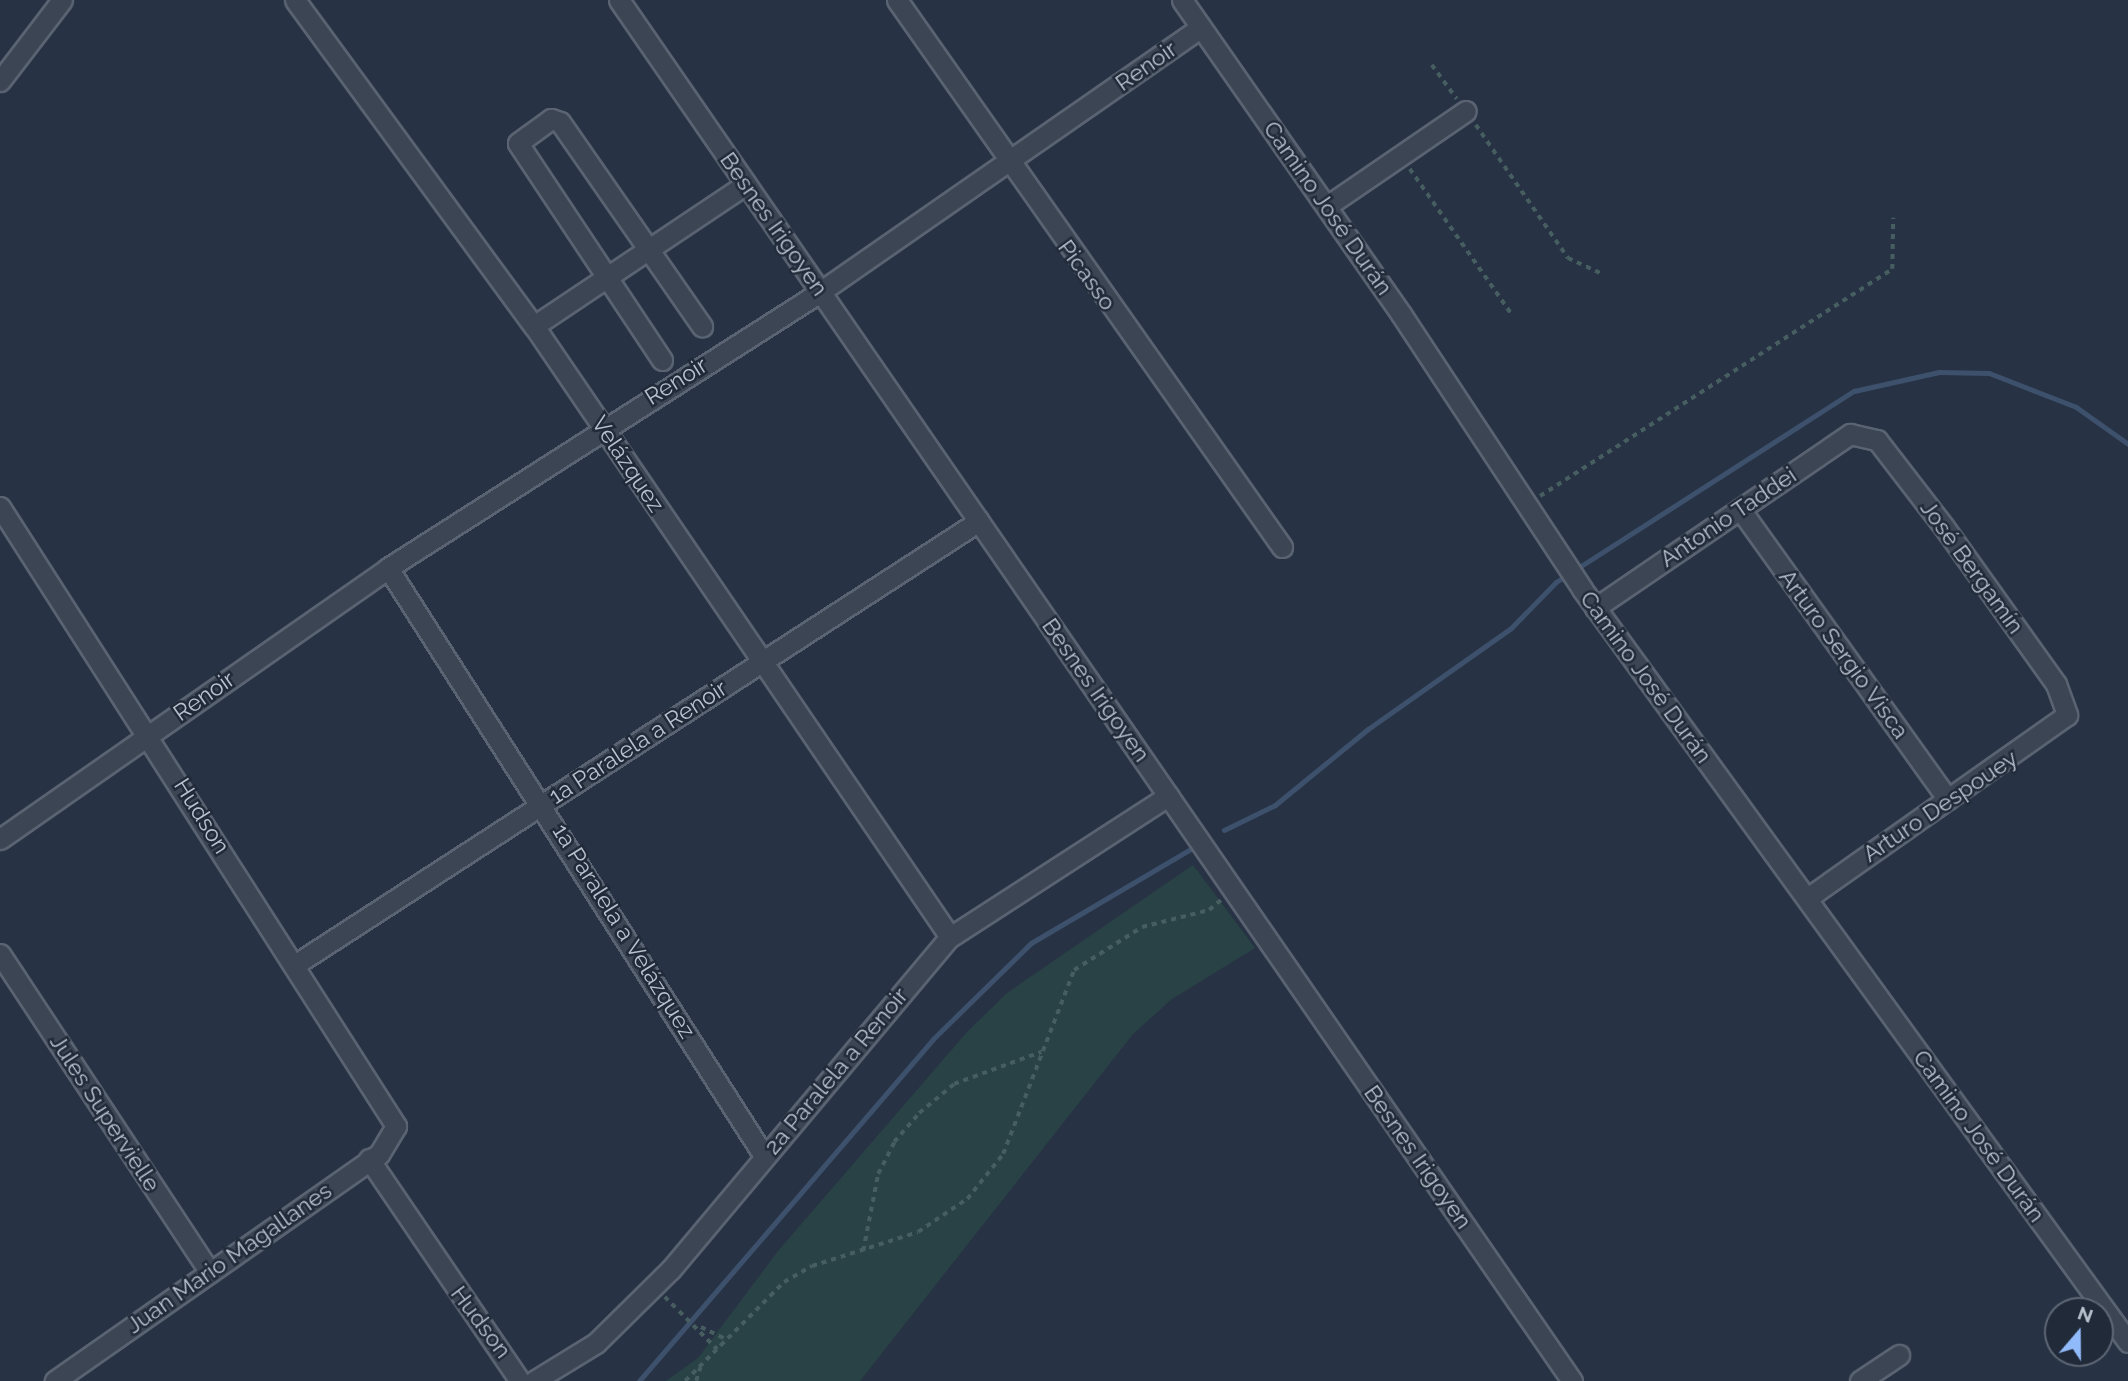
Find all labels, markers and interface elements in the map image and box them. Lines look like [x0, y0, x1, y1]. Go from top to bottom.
street label: Renoir [1110, 35, 1182, 97]
street label: Camino José Durán [1257, 115, 1399, 301]
street label: Besnes Irigoyen [714, 147, 834, 301]
street label: Picasso [1052, 234, 1122, 316]
street label: Renoir [640, 351, 712, 411]
street label: Velázquez [586, 411, 670, 517]
street label: Antonio Taddei [1654, 461, 1802, 573]
street label: José Bergamín [1914, 495, 2030, 639]
street label: Arturo Sergio Visca [1773, 564, 1915, 744]
street label: Camino José Durán [1574, 585, 1718, 769]
street label: Besnes Irigoyen [1036, 613, 1156, 767]
street label: Renoir [168, 665, 240, 727]
street label: 1a Paralela a Renoir [544, 674, 732, 810]
street label: Arturo Despouey [1857, 744, 2023, 868]
street label: Hudson [168, 773, 236, 859]
street label: 1a Paralela a Velázquez [547, 818, 701, 1044]
street label: 2a Paralela a Renoir [758, 982, 914, 1160]
street label: Jules Supervielle [44, 1029, 166, 1197]
street label: Camino José Durán [1907, 1044, 2051, 1228]
street label: Besnes Irigoyen [1358, 1080, 1478, 1234]
street label: Juan Mario Magallanes [121, 1177, 337, 1339]
street label: Hudson [445, 1280, 517, 1364]
north arrow [2044, 1297, 2114, 1367]
text: N [2075, 1301, 2096, 1327]

